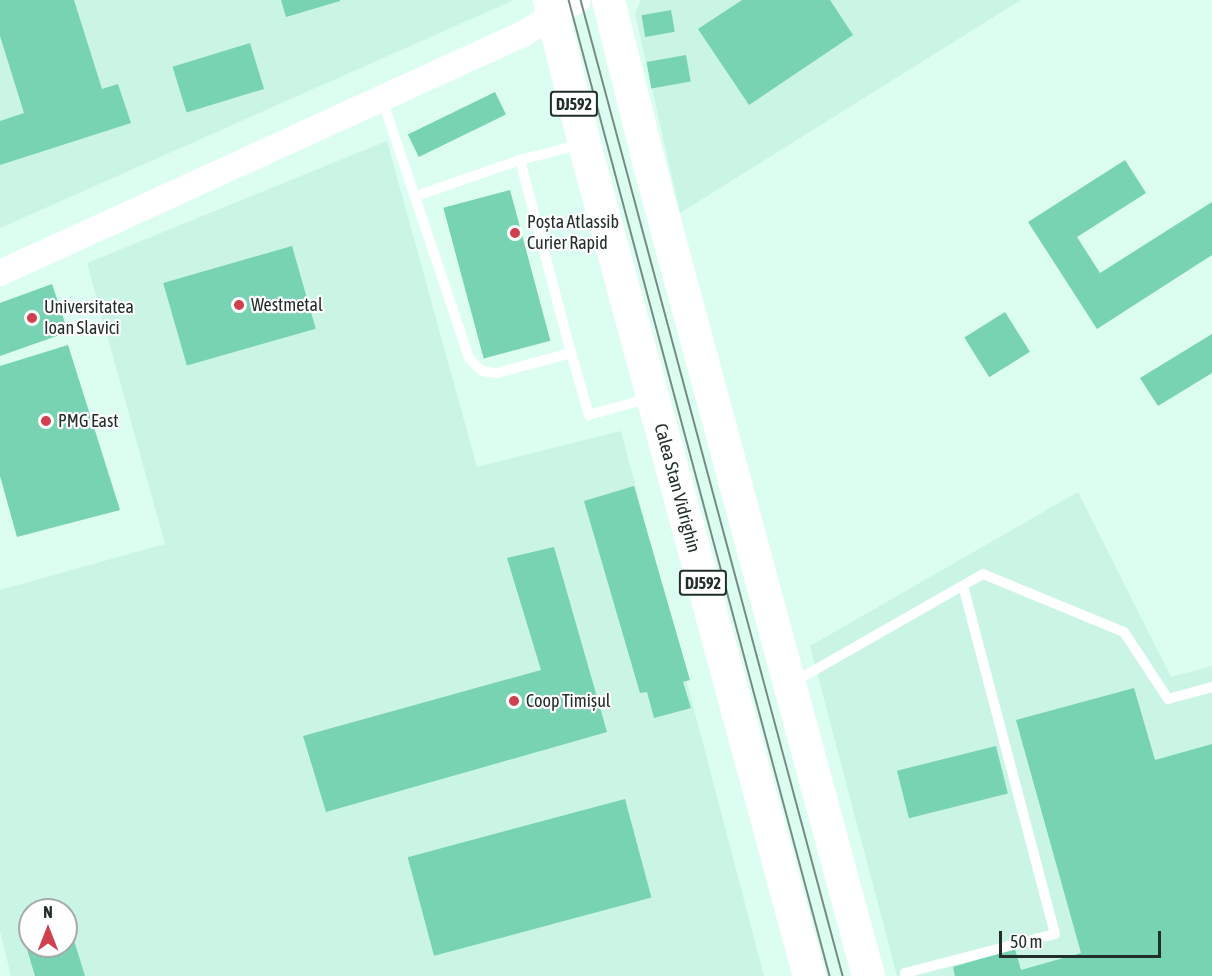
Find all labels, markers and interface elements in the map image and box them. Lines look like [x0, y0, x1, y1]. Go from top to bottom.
road number: DJ592 [548, 91, 600, 117]
place label: Poșta Atlassib Curier Rapid [527, 212, 619, 254]
marker: Poșta Atlassib Curier Rapid [508, 226, 522, 240]
place label: Westmetal [251, 294, 323, 316]
place label: Universitatea Ioan Slavici [44, 297, 134, 340]
marker: Westmetal [232, 298, 246, 312]
marker: Universitatea Ioan Slavici [25, 311, 39, 325]
place label: PMG East [58, 410, 118, 432]
marker: PMG East [39, 414, 53, 428]
street label: Calea Stan Vidrighin [649, 421, 705, 555]
road number: DJ592 [678, 570, 728, 596]
place label: Coop Timișul [526, 690, 611, 712]
marker: Coop Timișul [507, 694, 521, 708]
north arrow [18, 898, 78, 958]
text: N [43, 903, 53, 921]
scale bar [1002, 919, 1164, 957]
text: 50 m [1010, 931, 1042, 952]

